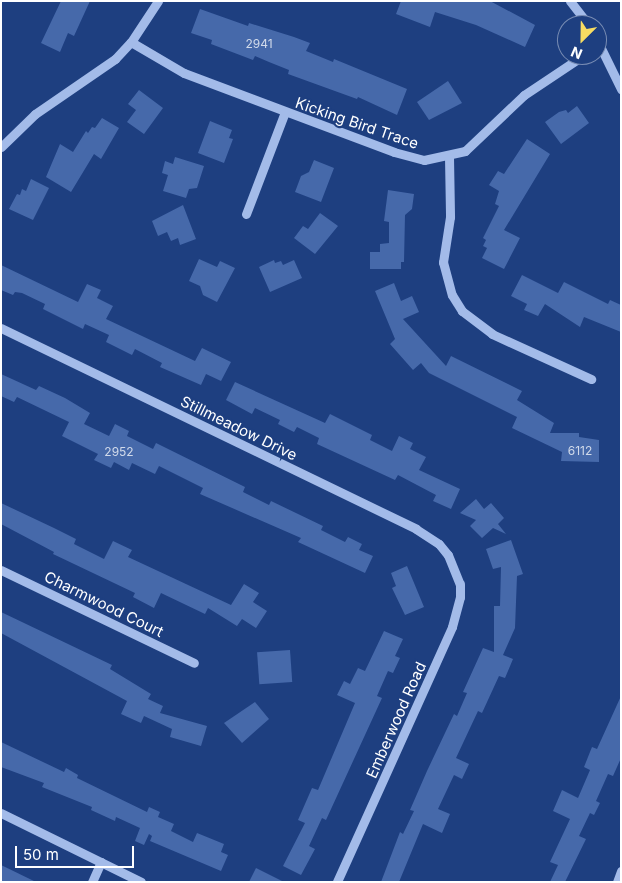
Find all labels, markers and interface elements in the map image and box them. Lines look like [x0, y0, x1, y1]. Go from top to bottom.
north arrow [557, 15, 607, 65]
house number: 2941 [245, 37, 273, 51]
text: N [568, 43, 585, 63]
street label: Kicking Bird Trace [293, 93, 421, 153]
street label: Stillmeadow Drive [178, 392, 300, 464]
house number: 6112 [568, 444, 592, 458]
house number: 2952 [104, 445, 134, 459]
street label: Charmwood Court [42, 567, 166, 641]
street label: Emberwood Road [362, 659, 430, 781]
scale bar [18, 836, 136, 868]
text: 50 m [23, 845, 59, 864]

